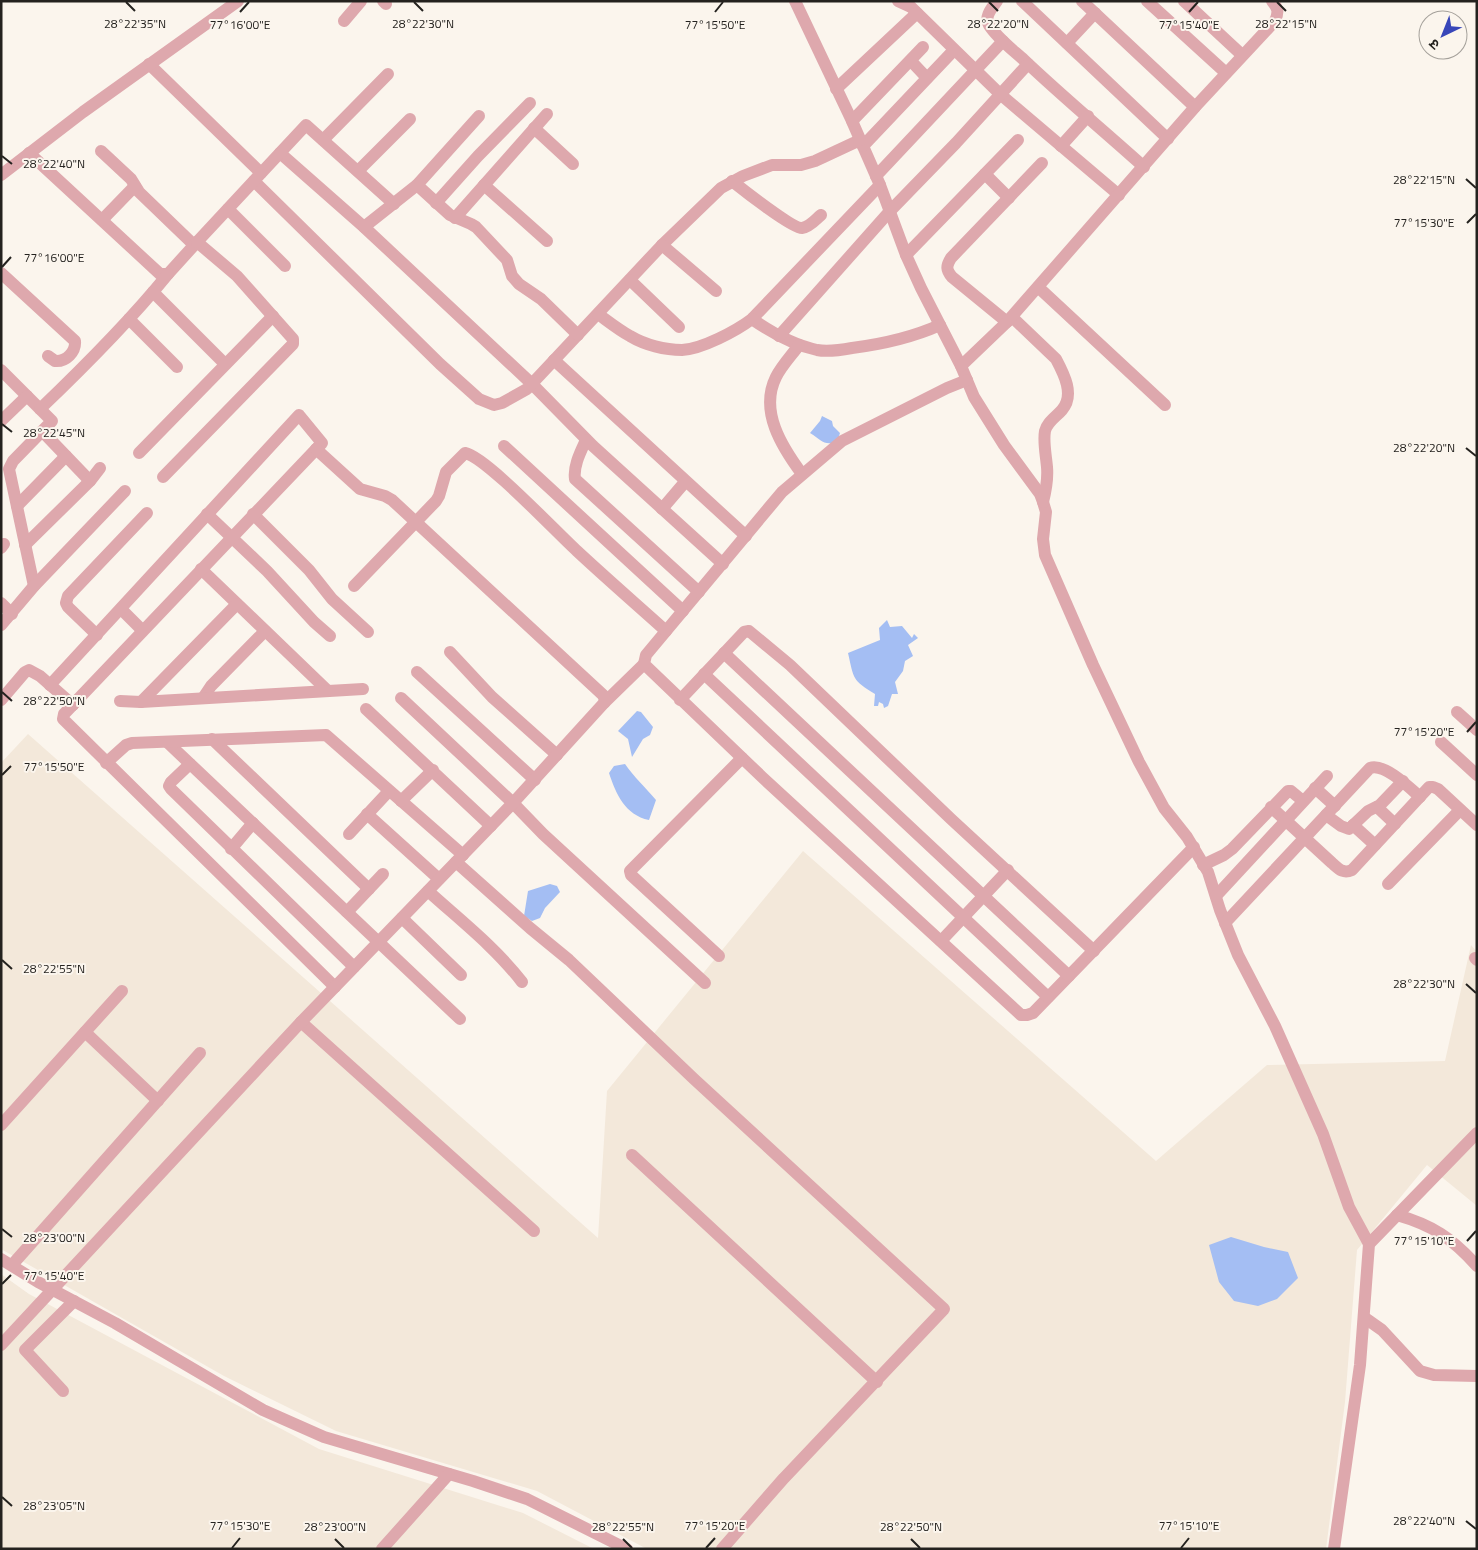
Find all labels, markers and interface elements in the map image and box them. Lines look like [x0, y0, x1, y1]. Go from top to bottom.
north arrow [1418, 10, 1468, 60]
text: 28°22'35"N [104, 14, 166, 33]
text: 28°22'30"N [392, 14, 454, 33]
text: 28°22'20"N [967, 14, 1029, 33]
text: 28°22'15"N [1255, 14, 1317, 33]
text: 77°16'00"E [210, 15, 271, 34]
text: 77°15'50"E [685, 15, 746, 34]
text: 77°15'40"E [1159, 15, 1220, 34]
text: उ [1423, 34, 1444, 55]
text: 28°22'40"N [23, 154, 85, 173]
text: 28°22'15"N [1393, 170, 1455, 189]
text: 77°15'30"E [1394, 213, 1455, 232]
text: 77°16'00"E [24, 248, 85, 267]
text: 28°22'45"N [23, 423, 85, 442]
text: 28°22'20"N [1393, 438, 1455, 457]
text: 28°22'50"N [23, 691, 85, 710]
text: 77°15'20"E [1394, 722, 1455, 741]
text: 77°15'50"E [24, 757, 85, 776]
text: 28°22'55"N [23, 959, 85, 978]
text: 28°22'30"N [1393, 974, 1455, 993]
text: 28°23'00"N [23, 1228, 85, 1247]
text: 77°15'10"E [1394, 1231, 1455, 1250]
text: 77°15'40"E [24, 1266, 85, 1285]
text: 28°23'05"N [23, 1496, 85, 1515]
text: 28°22'40"N [1393, 1511, 1455, 1530]
text: 77°15'30"E [210, 1516, 271, 1535]
text: 77°15'20"E [685, 1516, 746, 1535]
text: 77°15'10"E [1159, 1516, 1220, 1535]
text: 28°23'00"N [304, 1517, 366, 1536]
text: 28°22'55"N [592, 1517, 654, 1536]
text: 28°22'50"N [880, 1517, 942, 1536]

